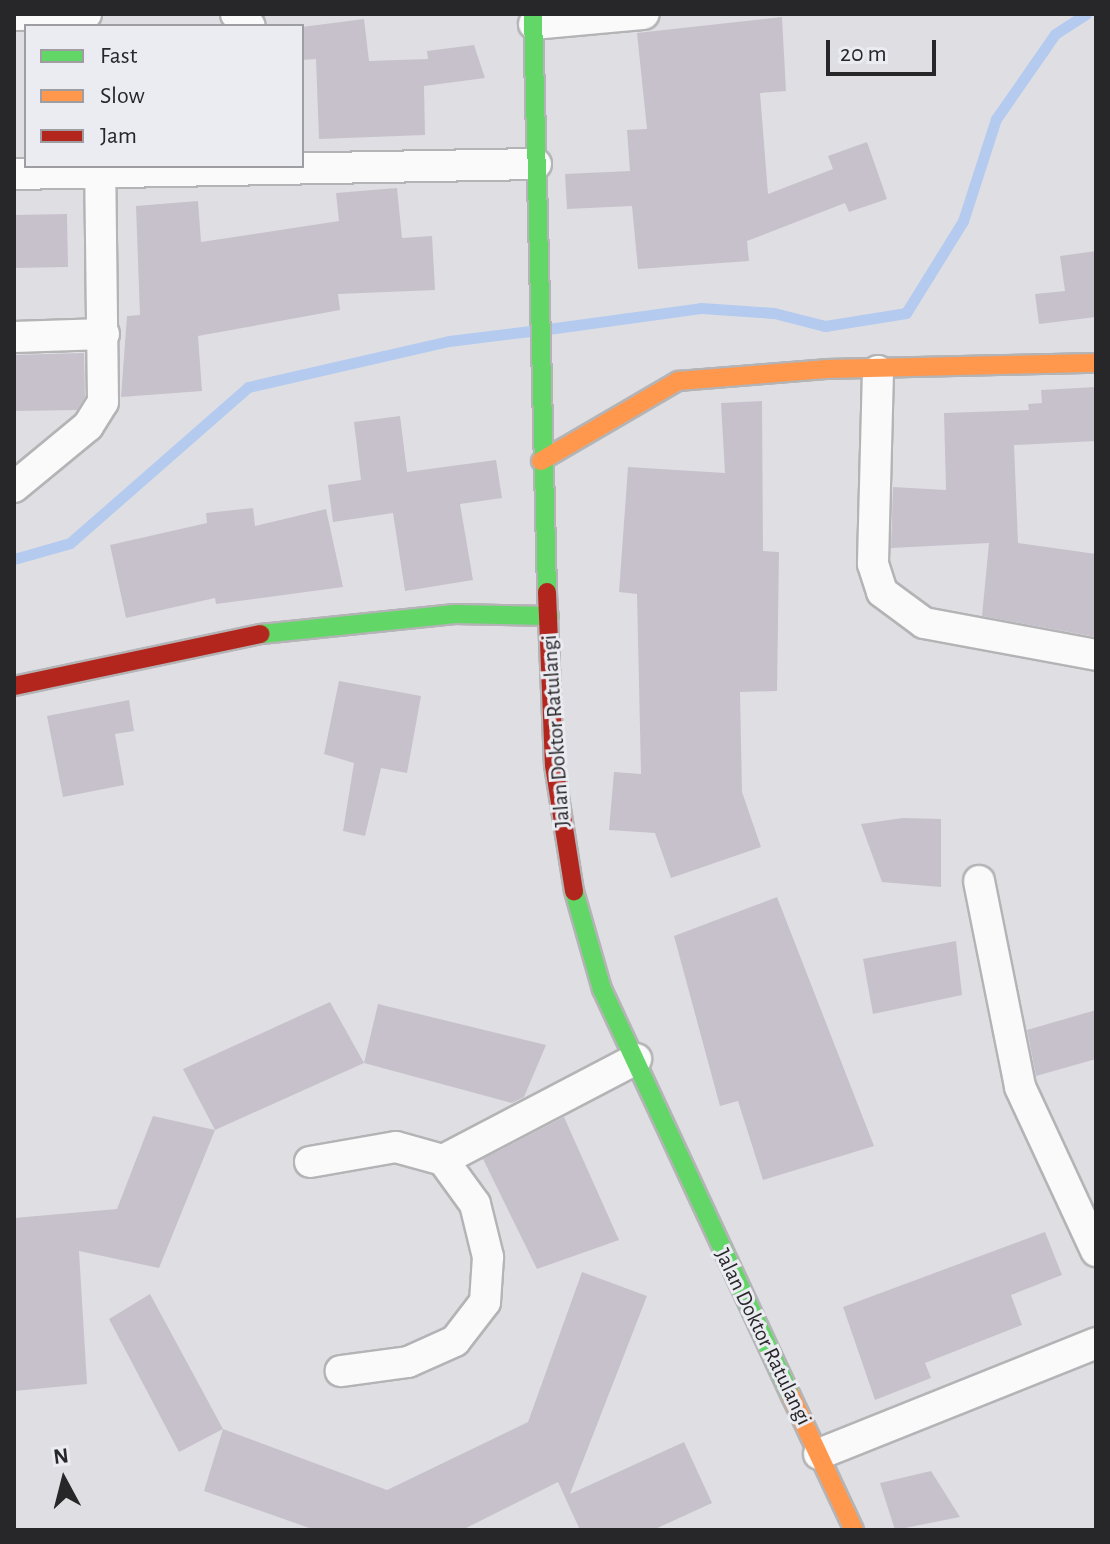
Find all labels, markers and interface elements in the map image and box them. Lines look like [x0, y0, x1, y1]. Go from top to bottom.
legend [24, 24, 304, 168]
scale bar [830, 24, 940, 74]
text: 20 m [840, 42, 887, 66]
text: Fast [100, 44, 137, 68]
text: Slow [100, 84, 145, 108]
text: Jam [100, 124, 137, 148]
street label: Jalan Doktor Ratulangi [536, 634, 576, 828]
street label: Jalan Doktor Ratulangi [709, 1245, 817, 1429]
north arrow [24, 1440, 104, 1520]
text: N [52, 1444, 70, 1468]

